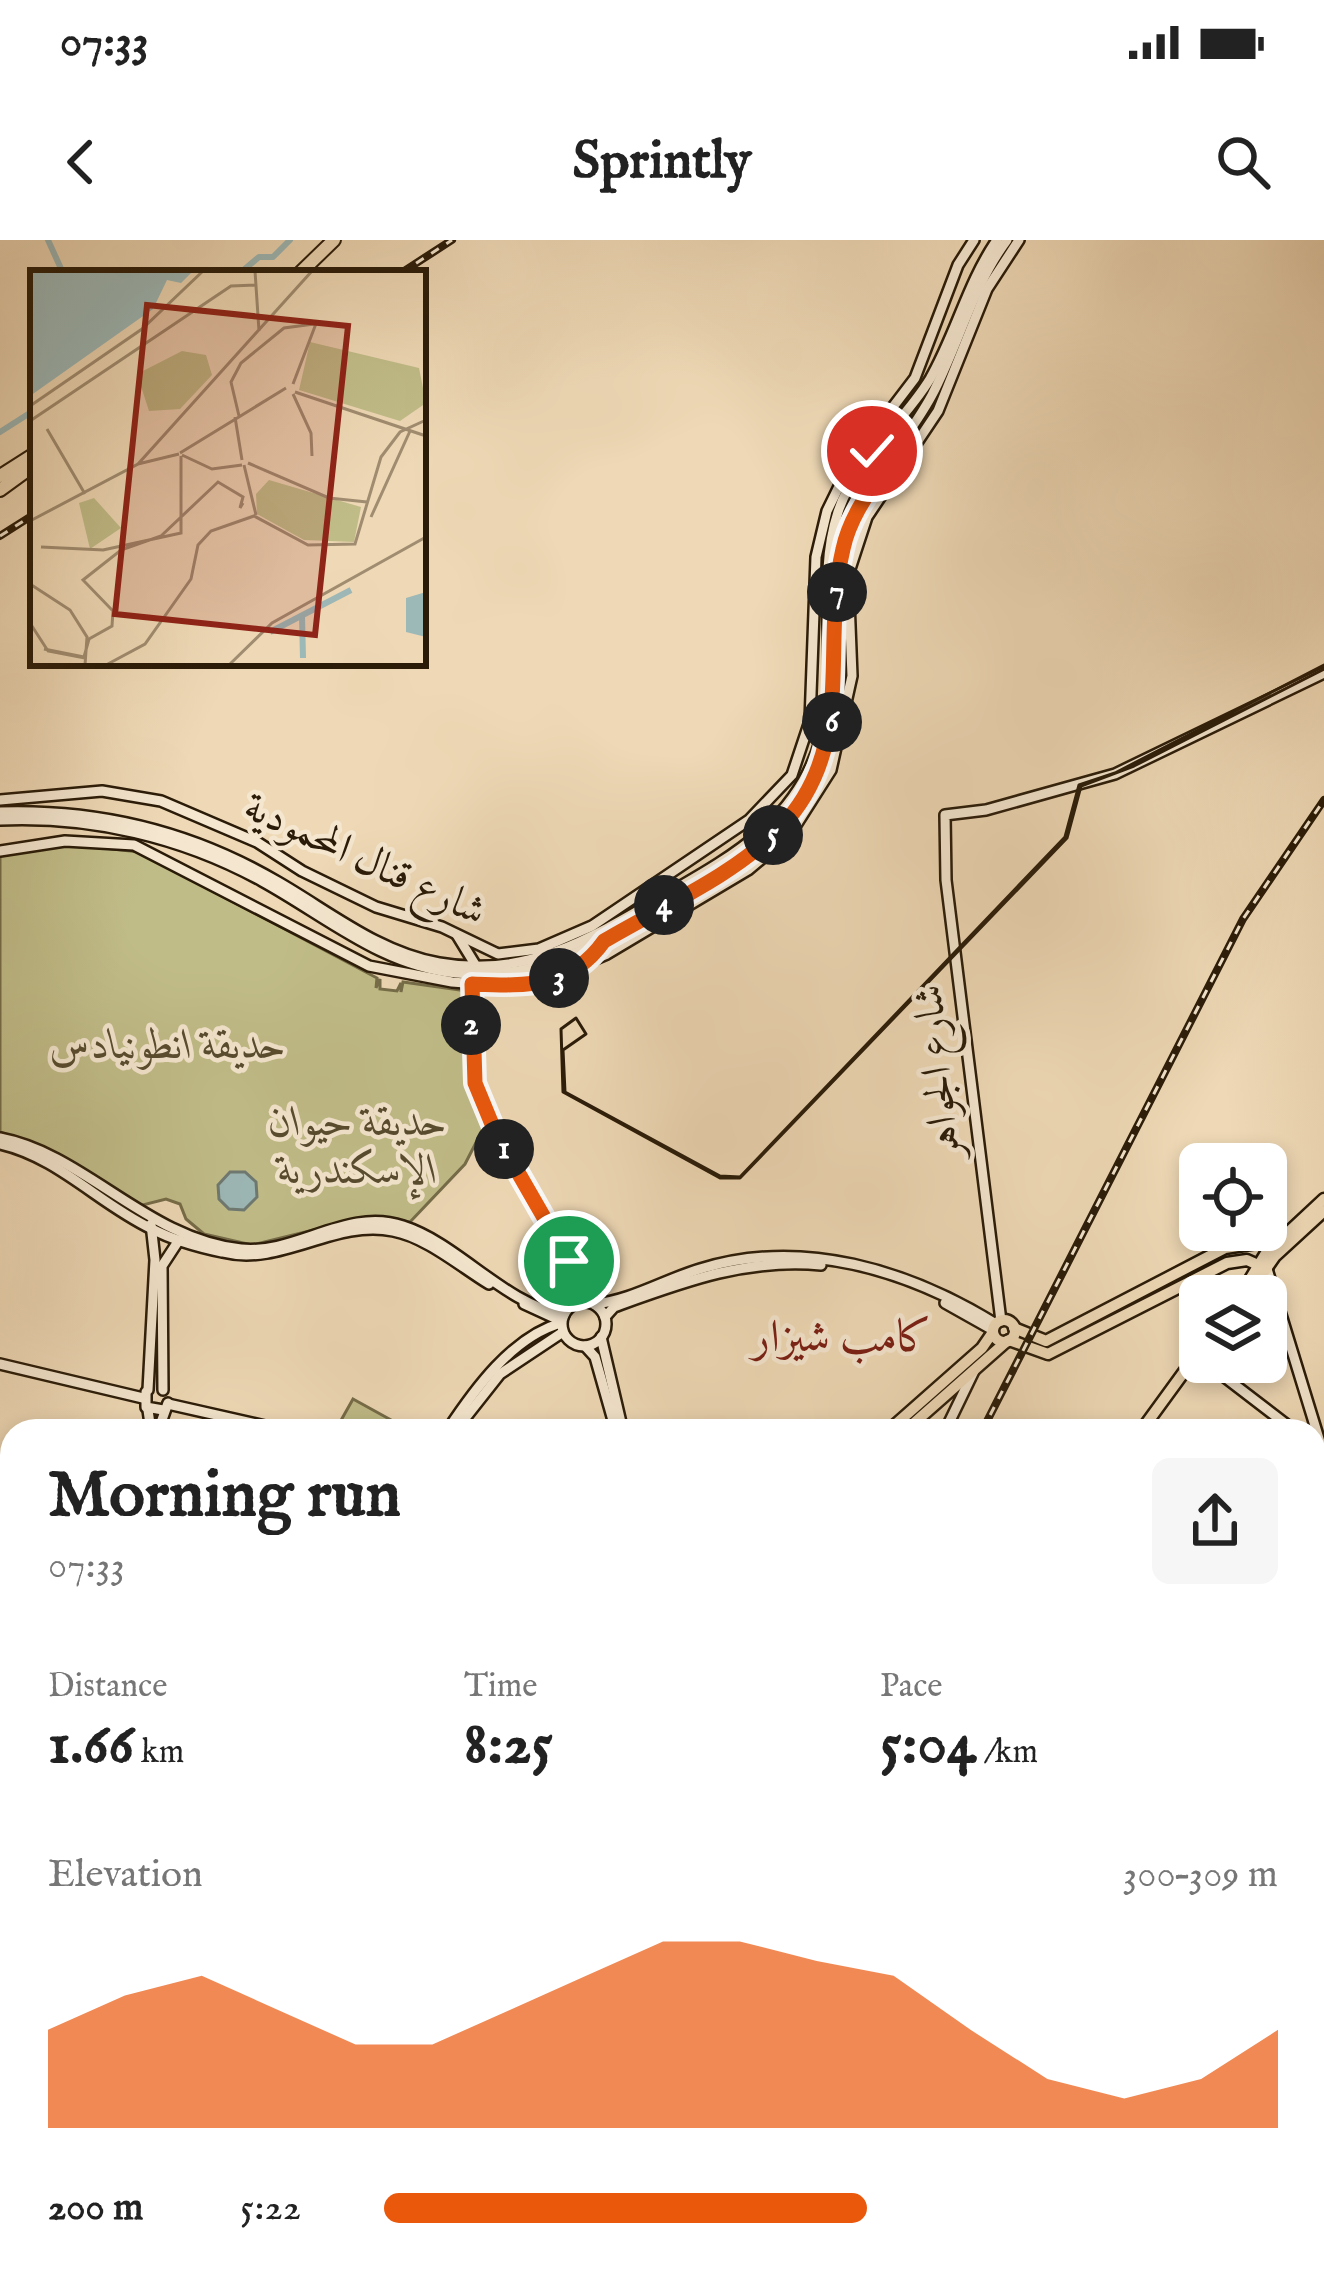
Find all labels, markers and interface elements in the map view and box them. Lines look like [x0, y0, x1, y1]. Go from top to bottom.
text: 07:33 [60, 14, 149, 71]
text: Sprintly [573, 128, 751, 197]
icon: back [48, 129, 114, 195]
icon: search [1210, 129, 1276, 195]
inset map [30, 270, 426, 666]
pin [821, 400, 923, 502]
icon: check [839, 418, 905, 484]
pin: 7 [807, 562, 867, 622]
text: 7 [829, 571, 845, 613]
pin: 6 [802, 692, 862, 752]
text: 6 [825, 701, 839, 743]
street label: شارع قنال المحمودية [232, 781, 494, 945]
pin: 5 [743, 805, 803, 865]
text: 5 [767, 814, 779, 856]
pin: 4 [634, 875, 694, 935]
text: 4 [656, 884, 672, 926]
pin: 3 [529, 948, 589, 1008]
text: 3 [553, 957, 565, 999]
street label: شارع الجواهر [903, 981, 980, 1165]
pin: 2 [441, 995, 501, 1055]
text: 2 [463, 1004, 479, 1046]
park label: حديقة انطونيادس [49, 1020, 287, 1073]
park label: حديقة حيوان الإسكندرية [268, 1097, 448, 1200]
pin: 1 [474, 1119, 534, 1179]
text: 1 [498, 1128, 510, 1170]
map controls [1179, 1143, 1287, 1383]
button: locate [1179, 1143, 1287, 1251]
pin [518, 1210, 620, 1312]
icon: arrive [536, 1228, 602, 1294]
button: layers [1179, 1275, 1287, 1383]
district label: كامب شيزار [748, 1310, 932, 1367]
text: Morning run [48, 1455, 401, 1539]
button: share [1152, 1458, 1278, 1584]
text: 07:33 [48, 1542, 125, 1591]
text: Distance [48, 1666, 167, 1708]
text: Time [464, 1666, 537, 1708]
text: Pace [880, 1666, 942, 1708]
text: 1.66 [48, 1708, 134, 1784]
text: 8:25 [464, 1708, 553, 1784]
text: 5:04 [880, 1708, 976, 1784]
text: km [134, 1732, 184, 1774]
text: /km [976, 1732, 1038, 1774]
text: Elevation [48, 1851, 203, 1900]
text: 300–309 m [1123, 1851, 1278, 1900]
text: 200 m [48, 2184, 143, 2233]
text: 5:22 [240, 2184, 301, 2233]

